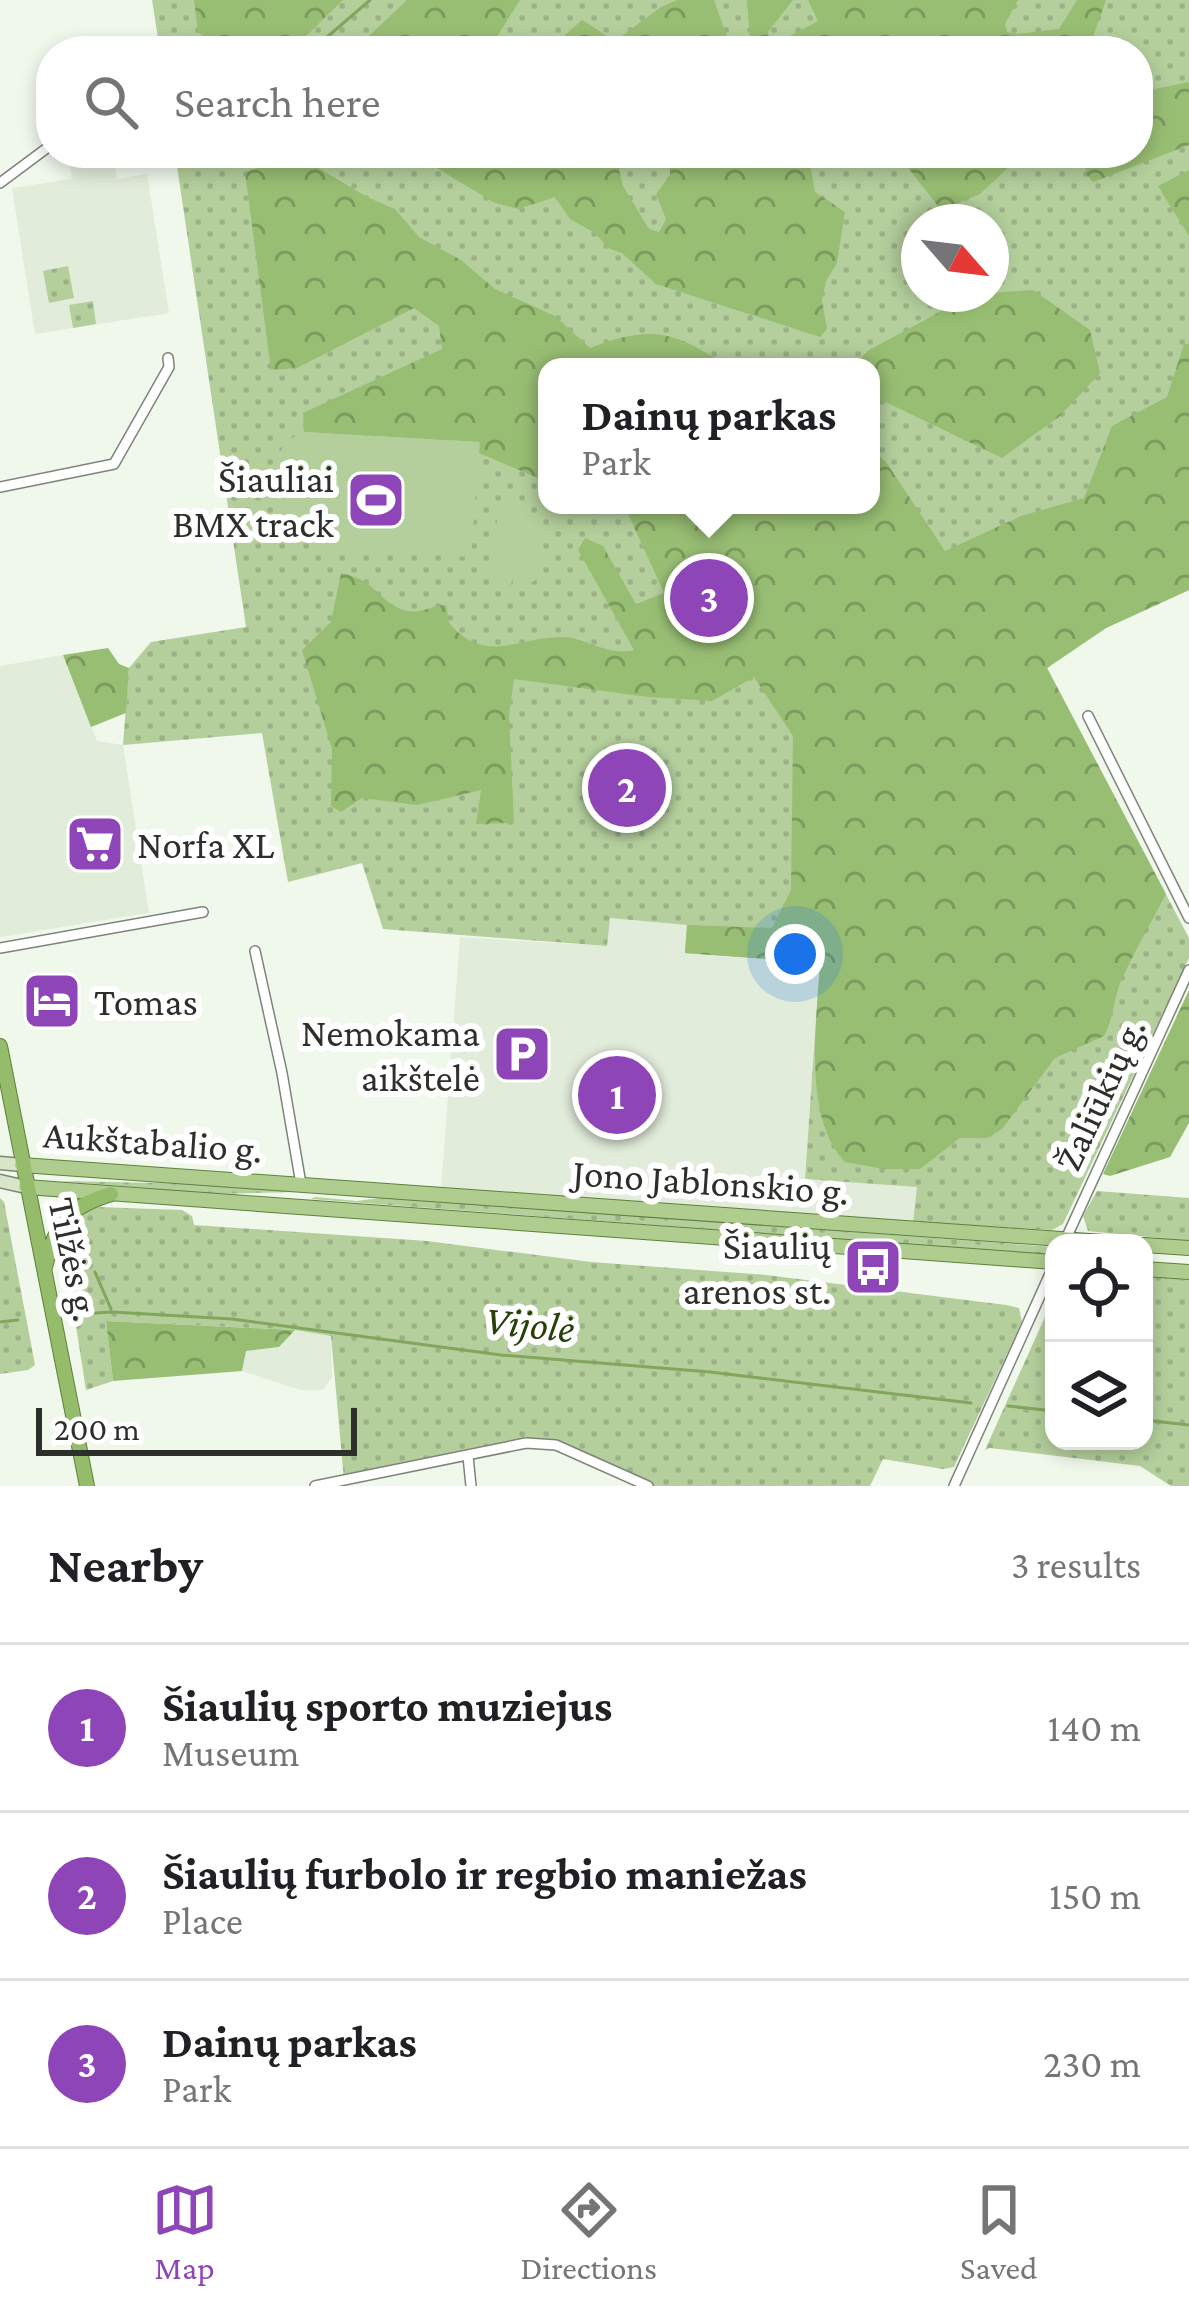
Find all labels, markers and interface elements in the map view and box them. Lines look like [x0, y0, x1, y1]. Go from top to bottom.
search box [36, 36, 1153, 168]
icon: search [78, 69, 144, 135]
text: Search here [174, 77, 381, 127]
north arrow [901, 204, 1009, 312]
popup [538, 358, 880, 514]
text: Dainų parkas [582, 390, 836, 440]
text: Park [582, 440, 651, 483]
place label: Šiauliai BMX track [172, 457, 334, 545]
sports icon: Šiauliai BMX track [345, 469, 407, 531]
pin: 3 [670, 553, 748, 643]
pin: 2 [588, 743, 666, 833]
supermarket icon: Norfa XL [64, 813, 126, 875]
place label: Norfa XL [137, 823, 275, 866]
your location [765, 924, 825, 984]
hotel icon: Tomas [21, 970, 83, 1032]
place label: Tomas [94, 980, 198, 1023]
place label: Nemokama aikštelė [301, 1011, 480, 1099]
street label: Žaliūkių g. [1045, 1011, 1154, 1178]
parking icon: Nemokama aikštelė [491, 1023, 553, 1085]
pin: 1 [578, 1050, 656, 1140]
street label: Aukštabalio g. [42, 1112, 264, 1172]
street label: Jono Jablonskio g. [568, 1150, 850, 1214]
street label: Tilžės g. [39, 1193, 109, 1325]
place label: Šiaulių arenos st. [683, 1224, 831, 1312]
map controls [1045, 1234, 1153, 1450]
button: locate [1045, 1234, 1153, 1342]
bus stop icon: Šiaulių arenos st. [842, 1236, 904, 1298]
water label: Vijolė [483, 1295, 577, 1353]
button: layers [1045, 1342, 1153, 1450]
scale bar [36, 1402, 357, 1455]
text: 200 m [54, 1410, 140, 1447]
text: Nearby [48, 1536, 203, 1593]
text: 3 results [1011, 1543, 1141, 1586]
text: Šiaulių sporto muziejus [162, 1681, 612, 1731]
text: 1 [80, 1706, 94, 1749]
text: 140 m [1047, 1706, 1141, 1749]
text: Museum [162, 1731, 300, 1774]
text: Šiaulių furbolo ir regbio maniežas [162, 1849, 807, 1899]
text: 2 [77, 1874, 97, 1917]
text: 150 m [1049, 1874, 1141, 1917]
text: Place [162, 1899, 243, 1942]
text: Dainų parkas [162, 2017, 417, 2067]
text: 3 [77, 2042, 97, 2085]
text: 230 m [1043, 2042, 1141, 2085]
text: Park [162, 2067, 231, 2110]
tab: Map [152, 2177, 218, 2286]
tab: Directions [521, 2177, 657, 2286]
tab: Saved [960, 2177, 1037, 2286]

